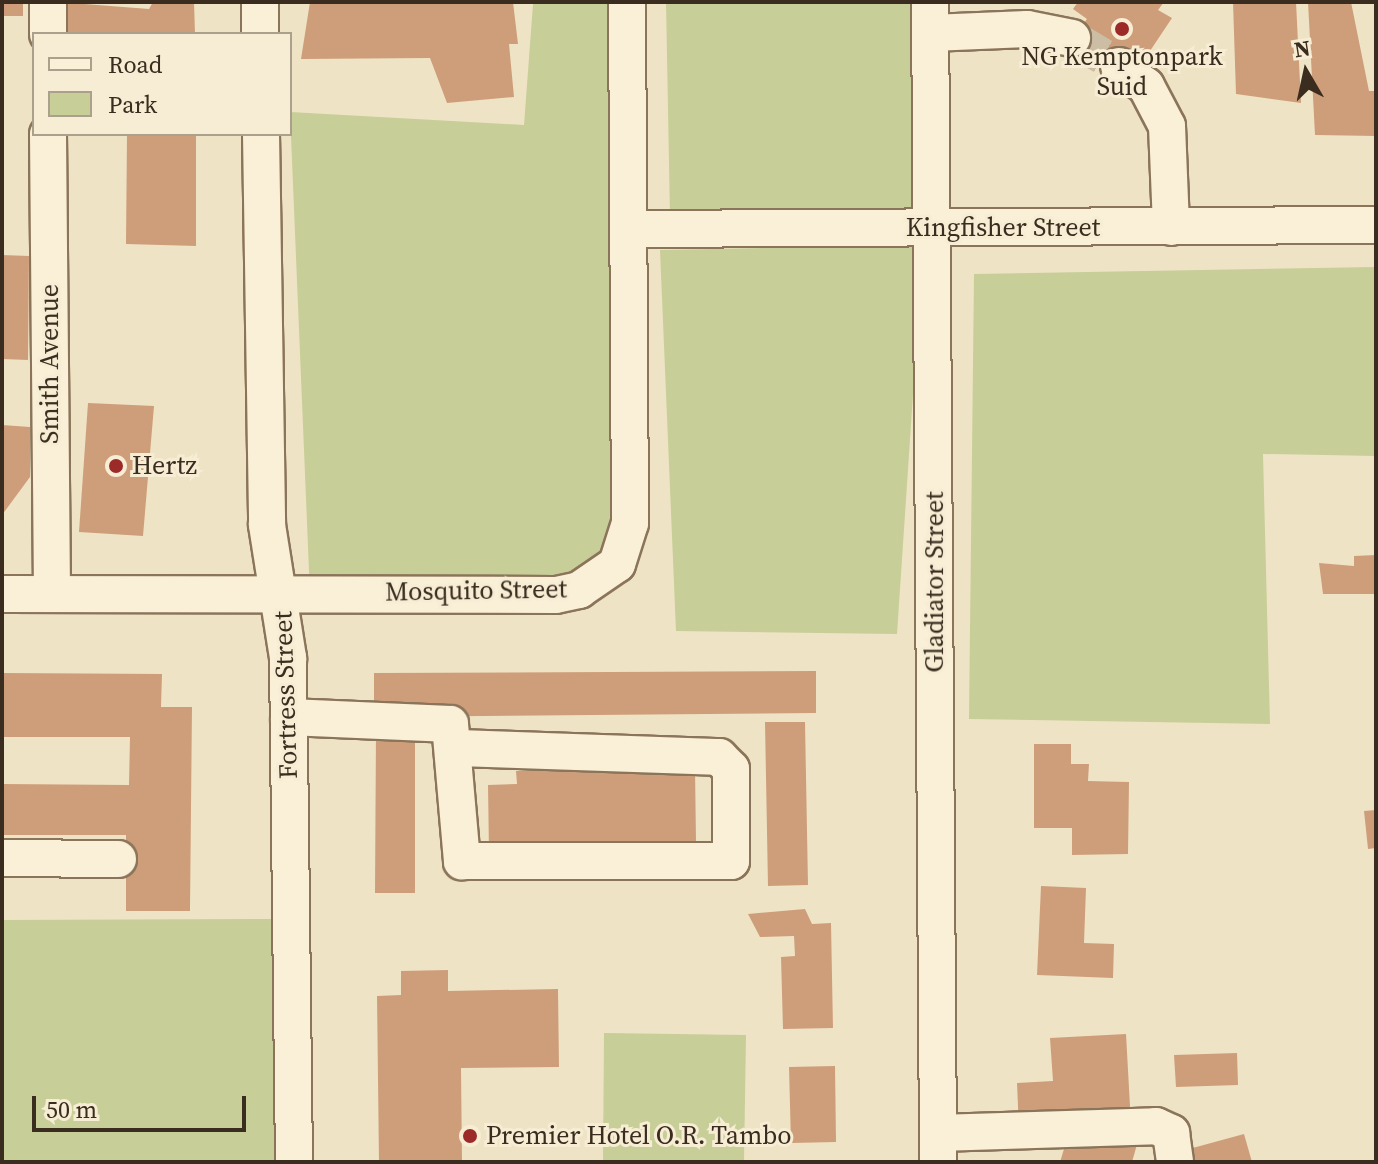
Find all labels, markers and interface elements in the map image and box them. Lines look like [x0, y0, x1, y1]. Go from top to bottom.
marker: NG Kemptonpark Suid [1113, 20, 1131, 38]
legend [32, 32, 292, 136]
north arrow [1266, 32, 1346, 112]
text: N [1292, 32, 1313, 64]
place label: NG Kemptonpark Suid [1021, 41, 1223, 102]
text: Road [108, 48, 162, 81]
text: Park [108, 88, 157, 121]
street label: Kingfisher Street [906, 212, 1100, 244]
street label: Smith Avenue [34, 284, 66, 444]
place label: Hertz [132, 450, 197, 482]
marker: Hertz [107, 457, 125, 475]
street label: Gladiator Street [919, 491, 951, 673]
street label: Mosquito Street [385, 574, 567, 608]
street label: Fortress Street [267, 610, 305, 780]
scale bar [36, 1080, 250, 1130]
text: 50 m [46, 1093, 97, 1126]
place label: Premier Hotel O.R. Tambo [486, 1120, 792, 1152]
marker: Premier Hotel O.R. Tambo [461, 1127, 479, 1145]

